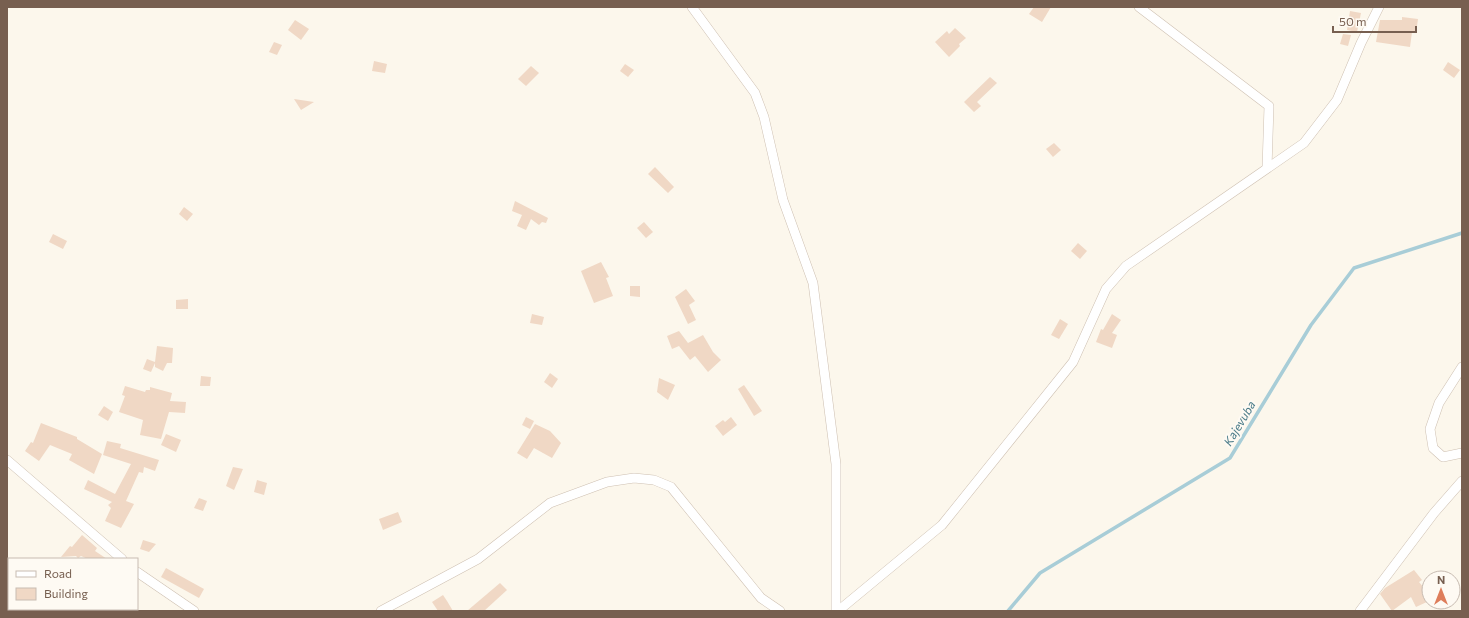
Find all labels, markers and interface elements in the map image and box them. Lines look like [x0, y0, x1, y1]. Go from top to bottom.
scale bar [1333, 8, 1416, 34]
text: 50 m [1339, 14, 1367, 28]
water label: Kajevuba [1220, 398, 1258, 448]
legend [8, 558, 138, 610]
text: Road [44, 566, 72, 580]
north arrow [1421, 570, 1461, 610]
text: N [1437, 573, 1445, 586]
text: Building [44, 586, 88, 600]

